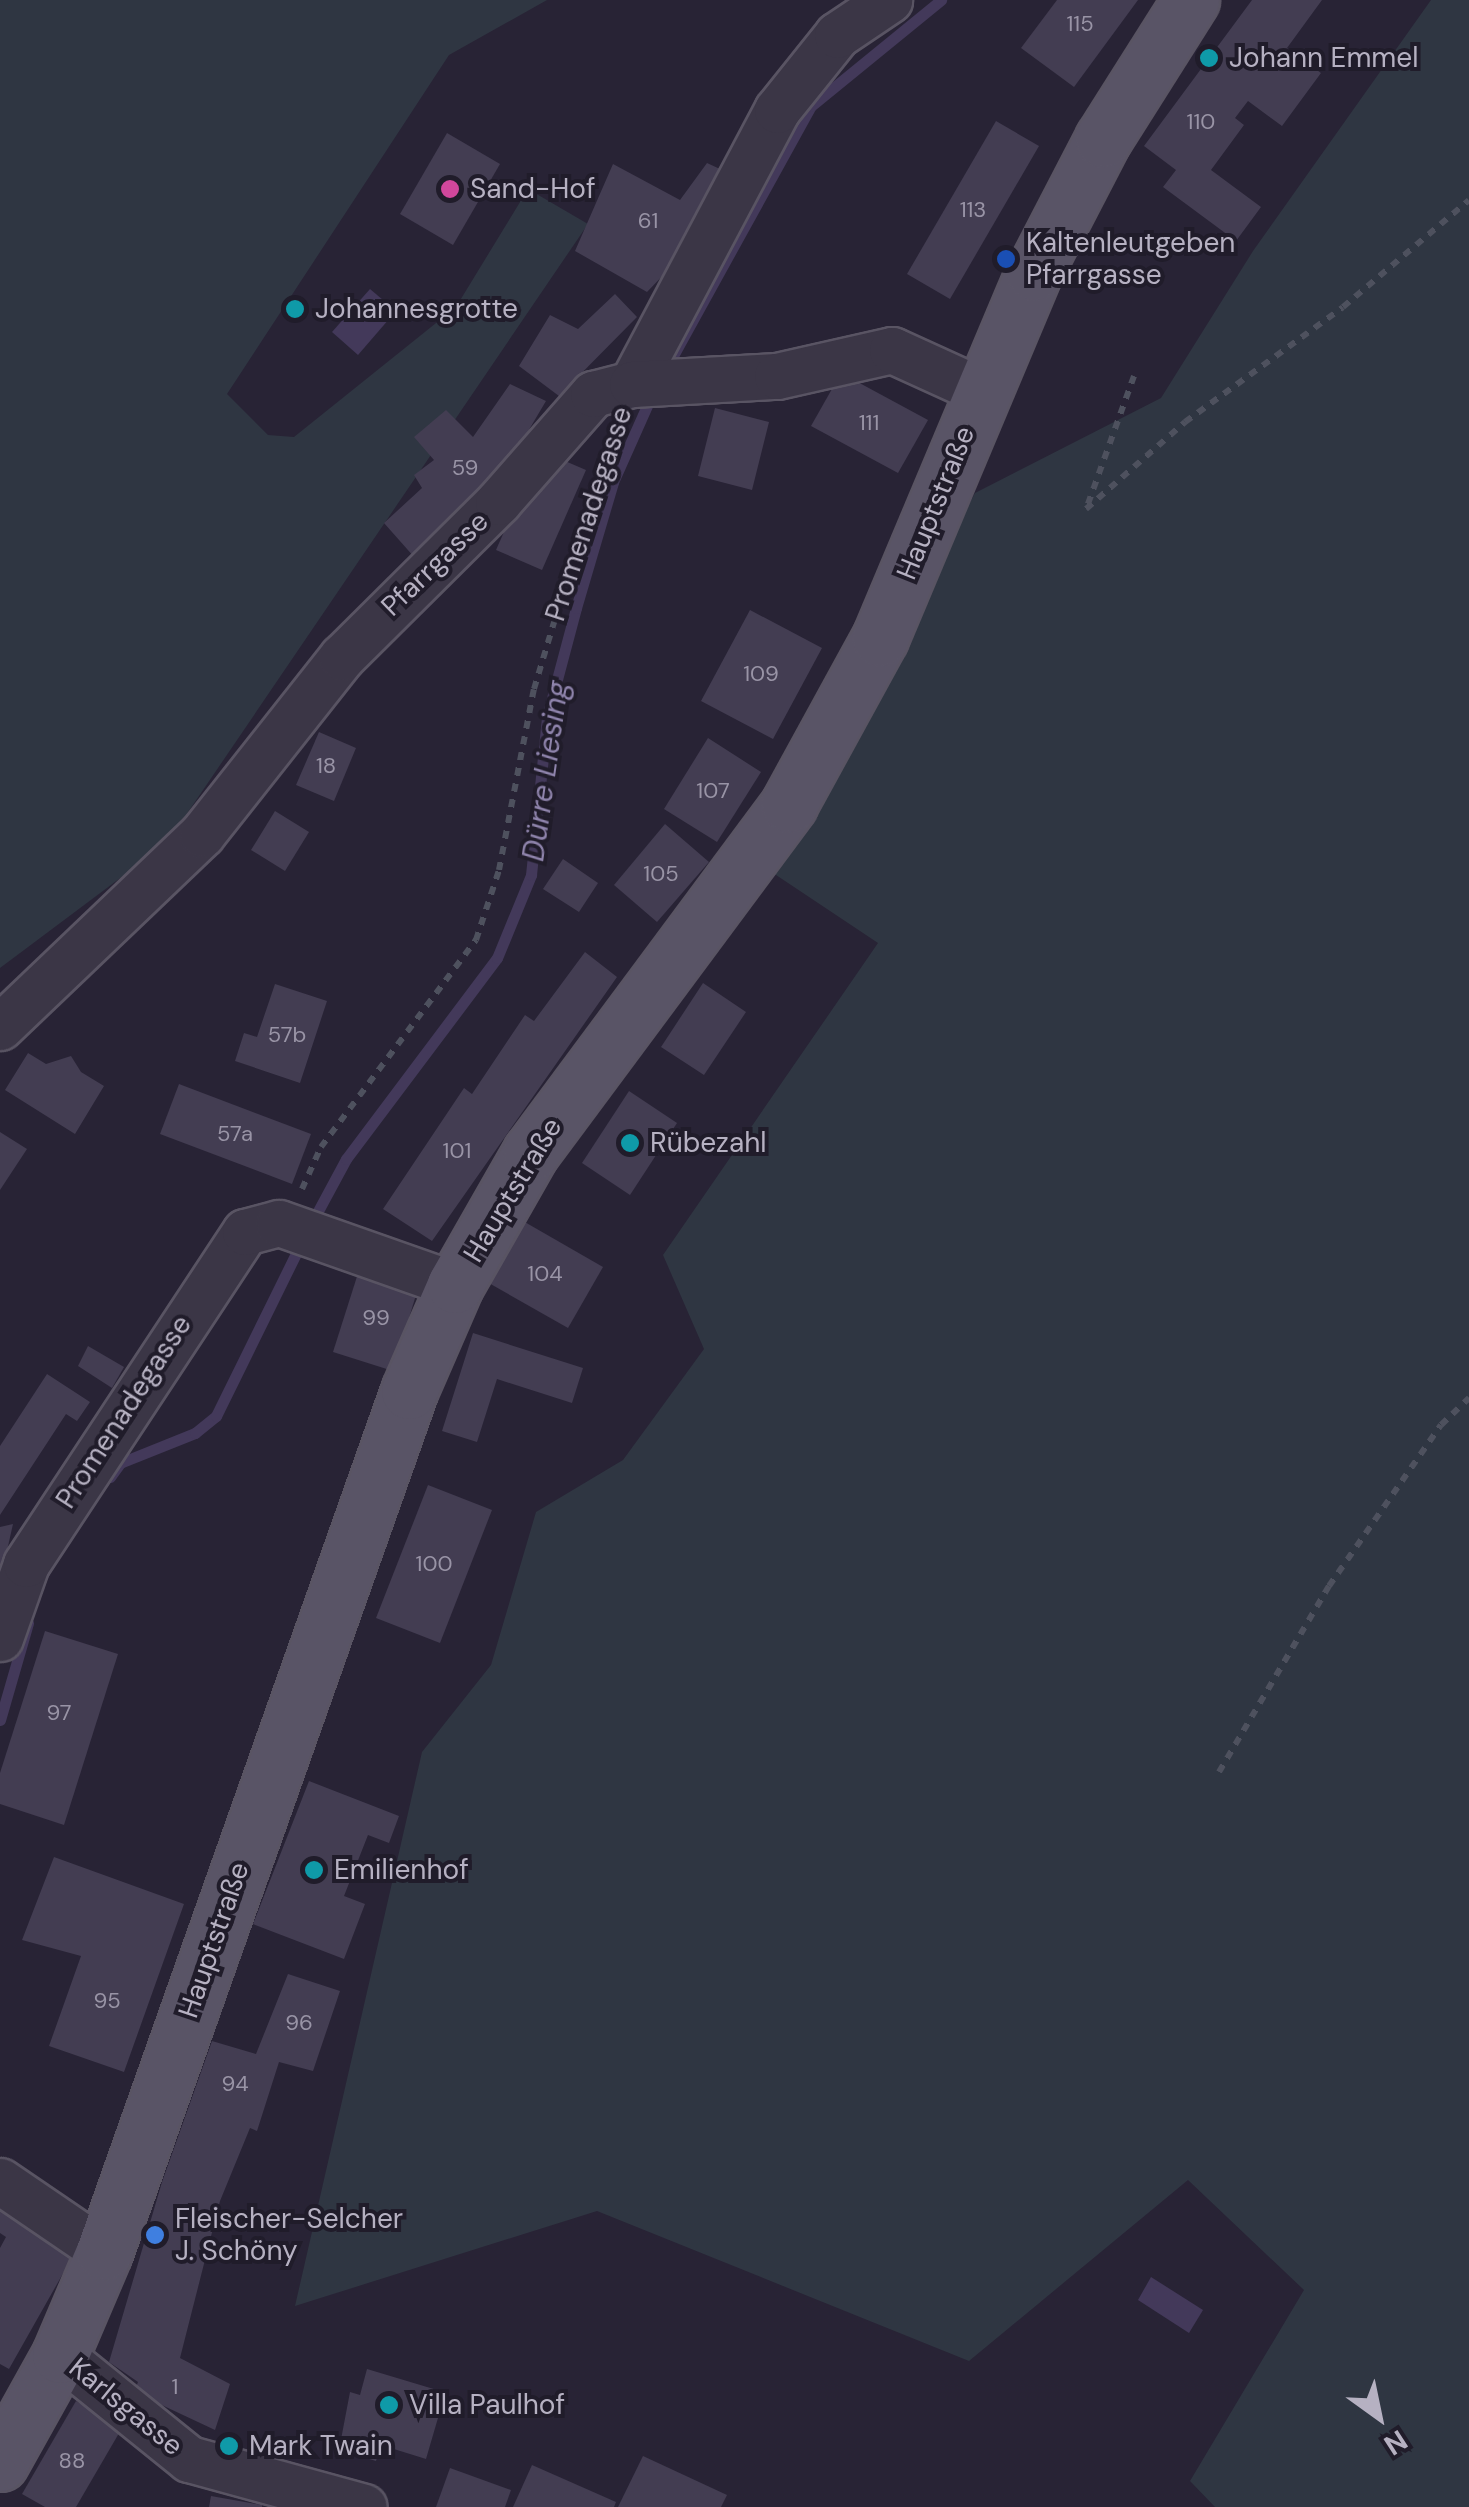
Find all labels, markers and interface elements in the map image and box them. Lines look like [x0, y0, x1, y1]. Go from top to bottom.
house number: 115 [1066, 11, 1094, 37]
place label: Johann Emmel [1229, 41, 1418, 75]
marker: Johann Emmel [1198, 47, 1220, 69]
house number: 110 [1187, 109, 1215, 135]
place label: Sand-Hof [470, 172, 595, 206]
marker: Sand-Hof [439, 178, 461, 200]
house number: 113 [960, 197, 986, 223]
house number: 61 [638, 208, 658, 234]
place label: Kaltenleutgeben Pfarrgasse [1026, 226, 1235, 292]
marker: Kaltenleutgeben Pfarrgasse [995, 248, 1017, 270]
place label: Johannesgrotte [315, 292, 518, 326]
marker: Johannesgrotte [284, 298, 306, 320]
street label: Promenadegasse [539, 403, 639, 625]
house number: 111 [859, 410, 879, 436]
street label: Hauptstraße [890, 421, 982, 585]
house number: 59 [452, 455, 478, 481]
street label: Pfarrgasse [375, 505, 495, 623]
house number: 109 [743, 661, 779, 687]
water label: Dürre Liesing [516, 678, 576, 864]
house number: 18 [316, 753, 336, 779]
house number: 107 [696, 778, 730, 804]
house number: 105 [643, 861, 679, 887]
house number: 57b [268, 1022, 306, 1048]
street label: Hauptstraße [457, 1112, 569, 1268]
house number: 57a [217, 1121, 253, 1147]
place label: Rübezahl [650, 1126, 767, 1160]
marker: Rübezahl [619, 1132, 641, 1154]
house number: 101 [443, 1138, 471, 1164]
house number: 104 [527, 1261, 563, 1287]
house number: 99 [362, 1305, 390, 1331]
street label: Promenadegasse [49, 1309, 199, 1515]
house number: 100 [416, 1551, 452, 1577]
house number: 97 [47, 1700, 71, 1726]
place label: Emilienhof [334, 1853, 469, 1887]
street label: Hauptstraße [172, 1858, 256, 2022]
marker: Emilienhof [303, 1859, 325, 1881]
house number: 95 [93, 1988, 121, 2014]
house number: 96 [285, 2010, 313, 2036]
house number: 94 [221, 2071, 249, 2097]
place label: Fleischer-Selcher J. Schöny [175, 2202, 403, 2268]
marker: Fleischer-Selcher J. Schöny [144, 2224, 166, 2246]
street label: Karlsgasse [62, 2351, 190, 2463]
north arrow [1329, 2367, 1429, 2467]
house number: 1 [172, 2374, 178, 2400]
place label: Villa Paulhof [409, 2388, 565, 2422]
marker: Villa Paulhof [378, 2394, 400, 2416]
text: N [1377, 2421, 1414, 2464]
place label: Mark Twain [249, 2429, 393, 2463]
marker: Mark Twain [218, 2435, 240, 2457]
house number: 88 [59, 2448, 85, 2474]

